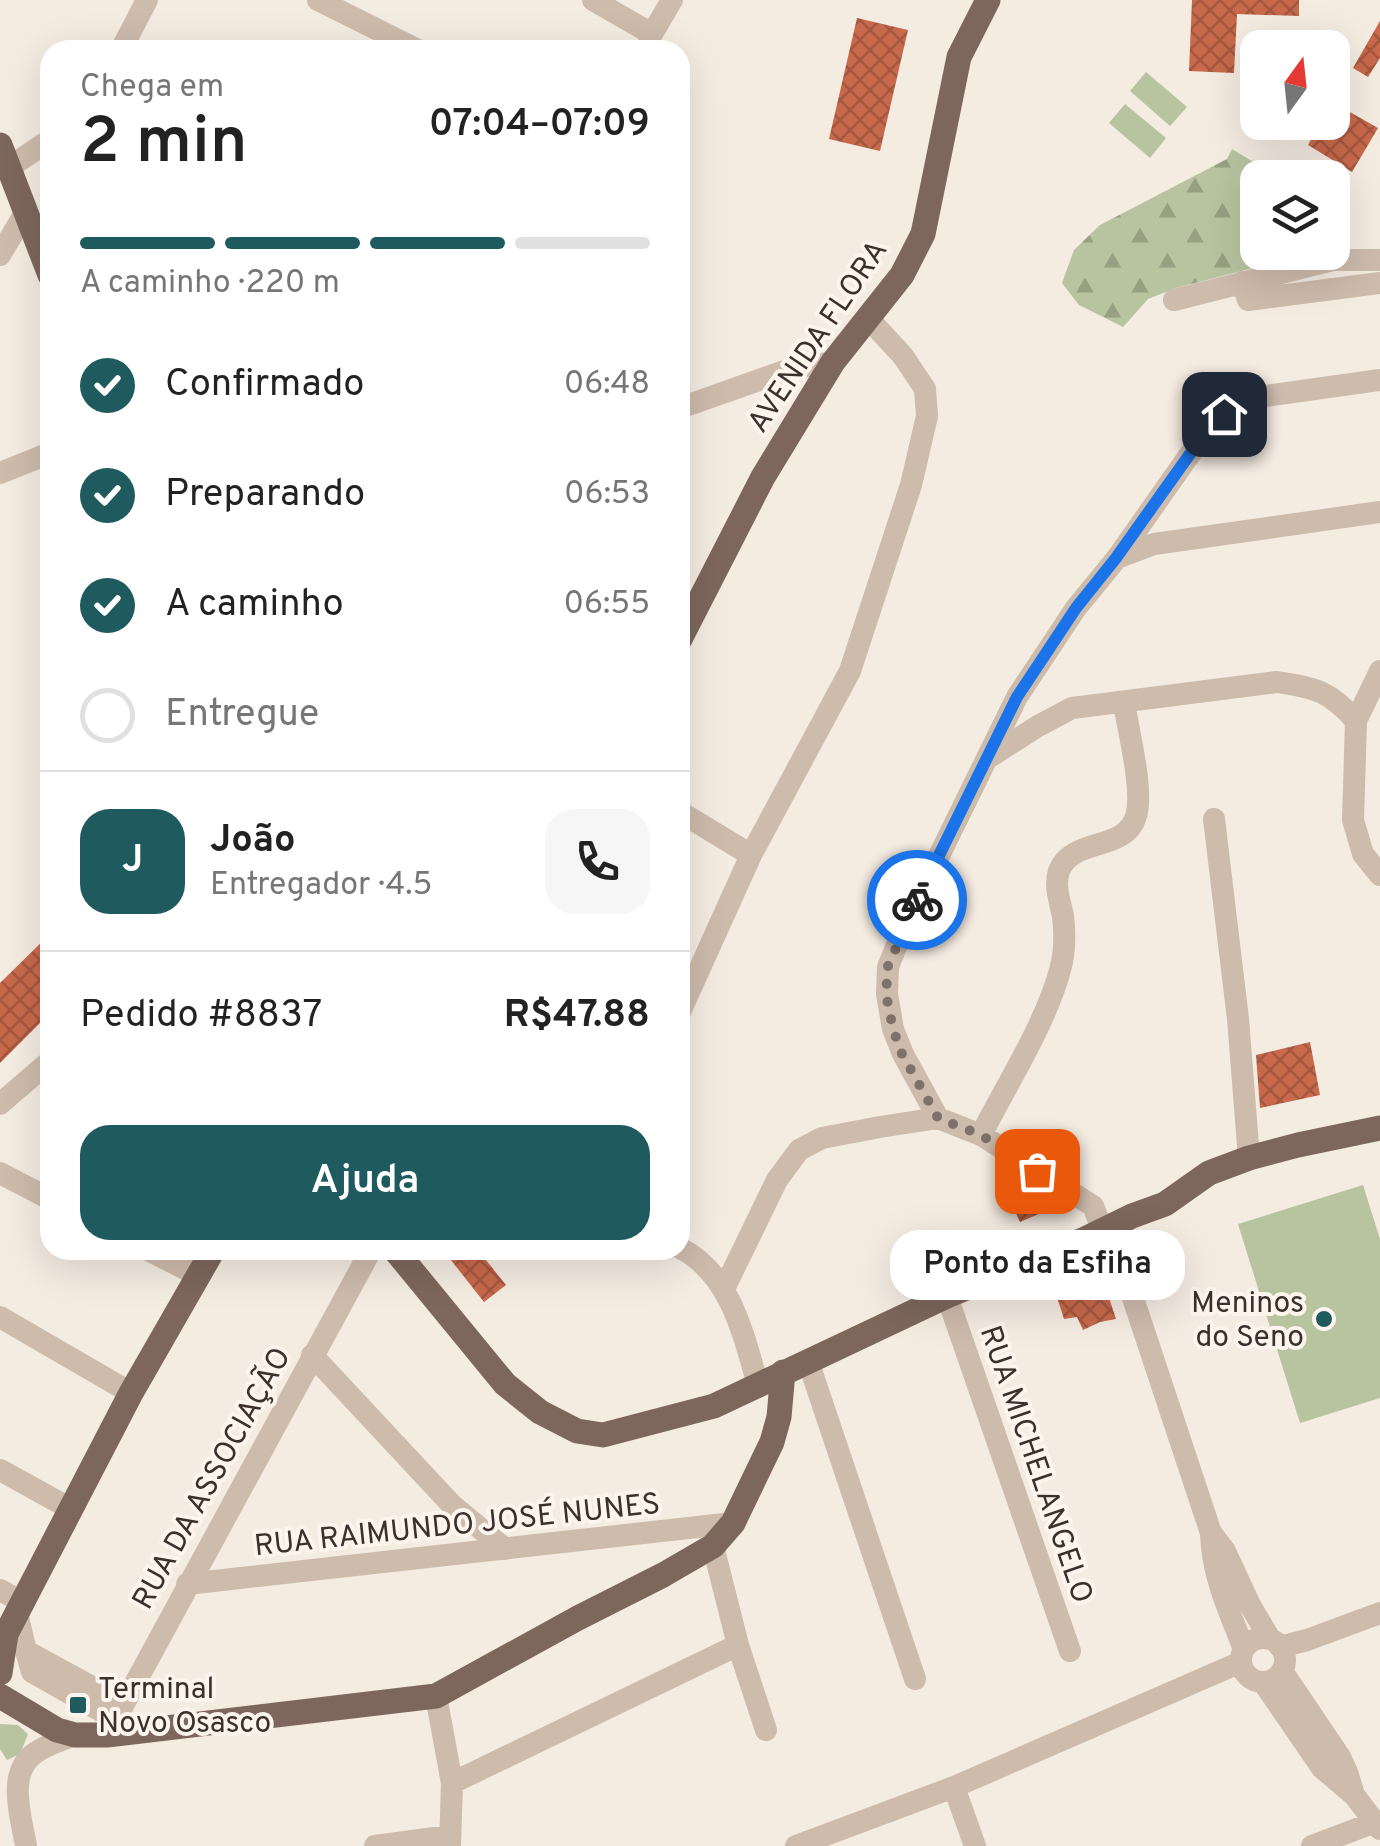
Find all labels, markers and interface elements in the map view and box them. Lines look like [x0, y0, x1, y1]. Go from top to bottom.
north arrow [1240, 30, 1350, 140]
map controls [1240, 30, 1350, 270]
text: Chega em [80, 68, 224, 108]
text: 07:04–07:09 [429, 101, 650, 150]
text: 2 min [80, 104, 248, 186]
button: layers [1240, 160, 1350, 270]
street label: AVENIDA FLORA [741, 234, 897, 441]
text: A caminho · 220 m [80, 264, 340, 304]
icon: check [80, 358, 135, 413]
text: Confirmado [165, 361, 365, 410]
text: 06:48 [564, 365, 650, 405]
pin [1182, 372, 1267, 457]
icon: home [1197, 387, 1252, 442]
icon: check [80, 468, 135, 523]
text: Preparando [165, 471, 365, 520]
text: 06:53 [564, 475, 650, 515]
icon: check [80, 578, 135, 633]
text: A caminho [165, 581, 344, 630]
text: 06:55 [563, 585, 650, 625]
text: Entregue [165, 691, 319, 740]
button: phone [545, 809, 650, 914]
text: João [210, 817, 295, 866]
text: J [122, 837, 143, 886]
courier [867, 850, 967, 950]
text: Entregador · 4.5 [210, 866, 432, 906]
icon: bike [890, 873, 945, 928]
text: Pedido #8837 [80, 992, 322, 1041]
text: R$47.88 [504, 992, 650, 1041]
button: Ajuda [80, 1125, 650, 1240]
pin [995, 1129, 1080, 1214]
icon: bag [1010, 1144, 1065, 1199]
callout: Ponto da Esfiha [890, 1231, 1184, 1301]
text: Ponto da Esfiha [923, 1245, 1152, 1285]
place label: Meninos do Seno [1191, 1286, 1304, 1357]
marker: Meninos do Seno [1313, 1308, 1335, 1330]
street label: RUA MICHELANGELO [970, 1321, 1100, 1608]
street label: RUA DA ASSOCIAÇÃO [124, 1341, 301, 1617]
street label: RUA RAIMUNDO JOSÉ NUNES [252, 1485, 662, 1566]
place label: Terminal Novo Osasco [98, 1672, 271, 1743]
marker: Terminal Novo Osasco [67, 1694, 89, 1716]

